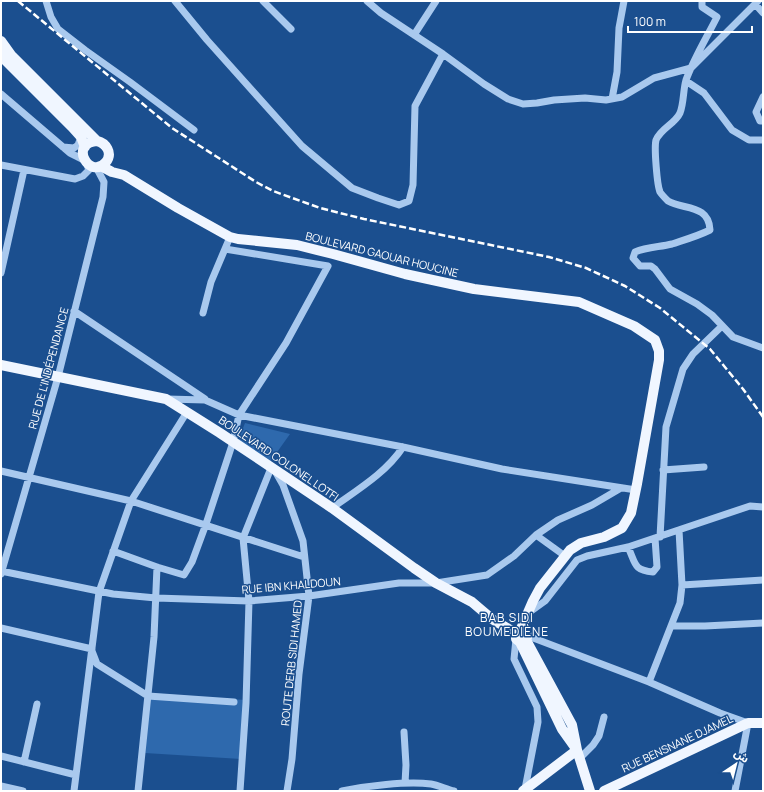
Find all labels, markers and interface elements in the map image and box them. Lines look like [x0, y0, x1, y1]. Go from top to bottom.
scale bar [628, 8, 752, 34]
text: 100 m [634, 13, 666, 30]
street label: BOULEVARD GAOUAR HOUCINE [304, 228, 460, 280]
street label: RUE DE L'INDÉPENDANCE [24, 305, 72, 431]
street label: BOULEVARD COLONEL LOTFI [216, 412, 342, 504]
street label: RUE IBN KHALDOUN [241, 573, 341, 597]
street label: ROUTE DERB SIDI HAMED [277, 600, 305, 726]
district label: BAB SIDI BOUMEDIÈNE [465, 609, 549, 640]
street label: RUE BENSNANE DJAMEL [619, 710, 735, 775]
north arrow [716, 744, 756, 784]
text: ش [732, 745, 753, 766]

